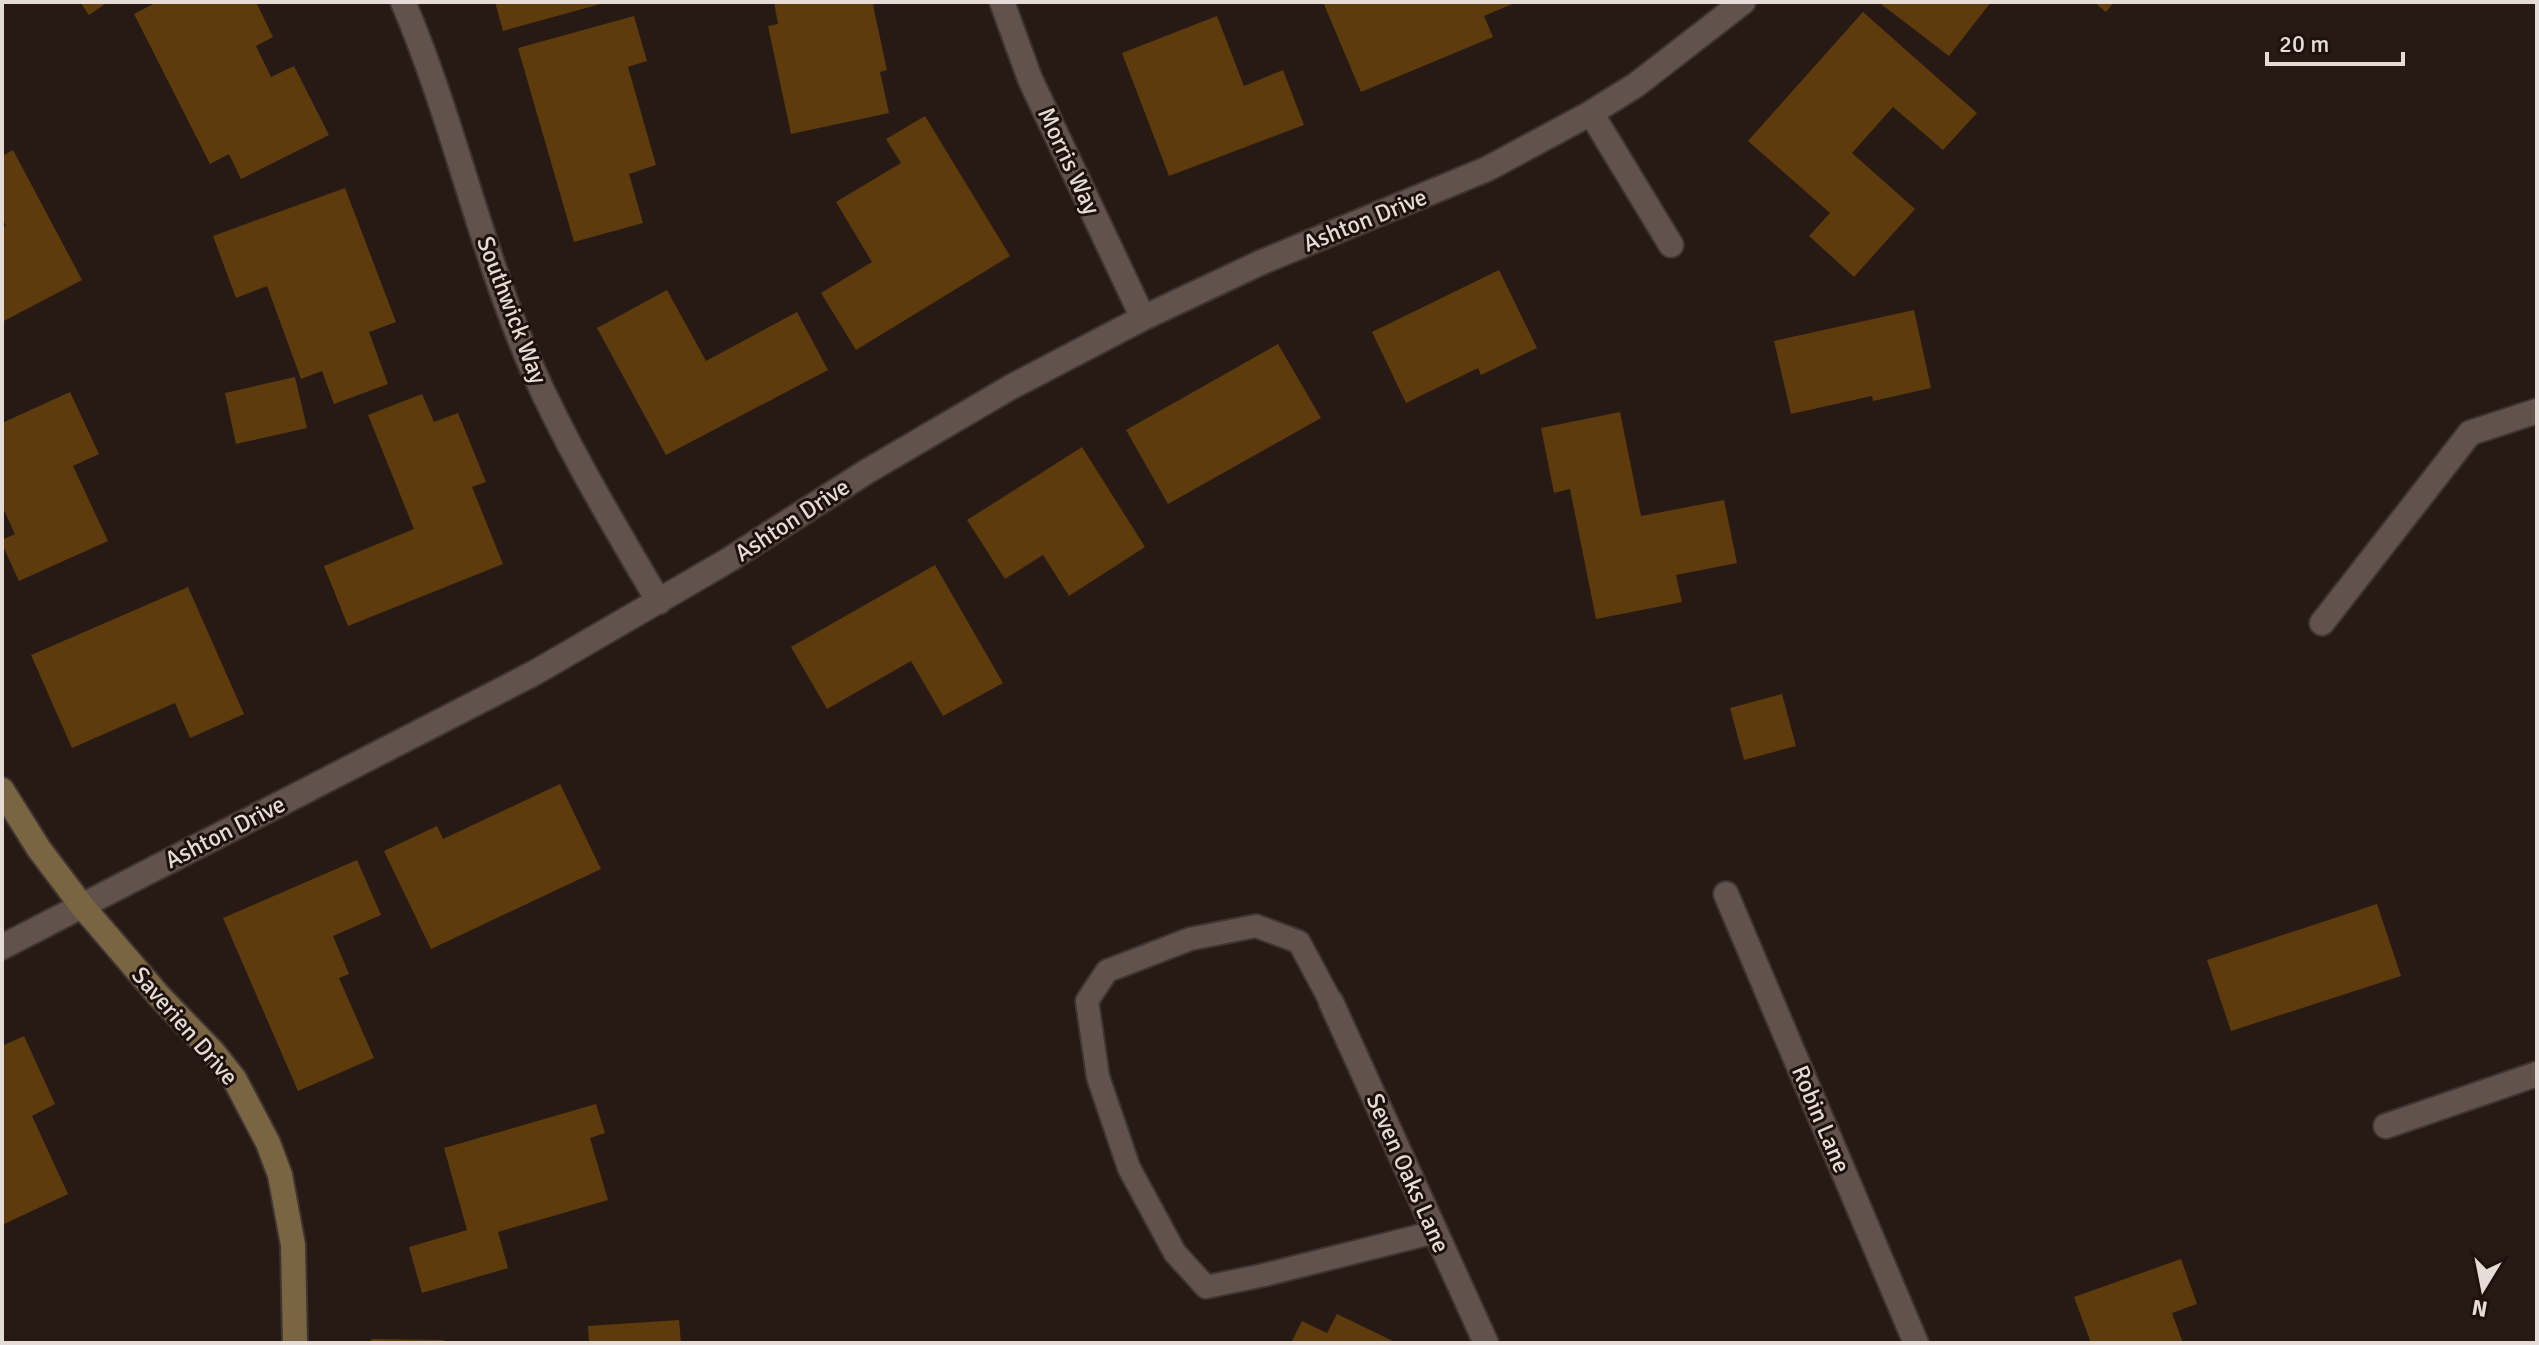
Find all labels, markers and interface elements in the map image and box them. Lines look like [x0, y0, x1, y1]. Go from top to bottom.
scale bar [2267, 16, 2403, 66]
text: 20 m [2279, 29, 2329, 59]
street label: Morris Way [1031, 103, 1107, 219]
street label: Ashton Drive [1299, 182, 1431, 258]
street label: Southwick Way [470, 232, 554, 388]
street label: Ashton Drive [729, 472, 855, 568]
street label: Ashton Drive [160, 789, 290, 875]
street label: Saverien Drive [125, 960, 245, 1092]
street label: Robin Lane [1785, 1061, 1857, 1177]
street label: Seven Oaks Lane [1360, 1089, 1456, 1257]
north arrow [2443, 1249, 2523, 1329]
text: N [2470, 1294, 2489, 1323]

